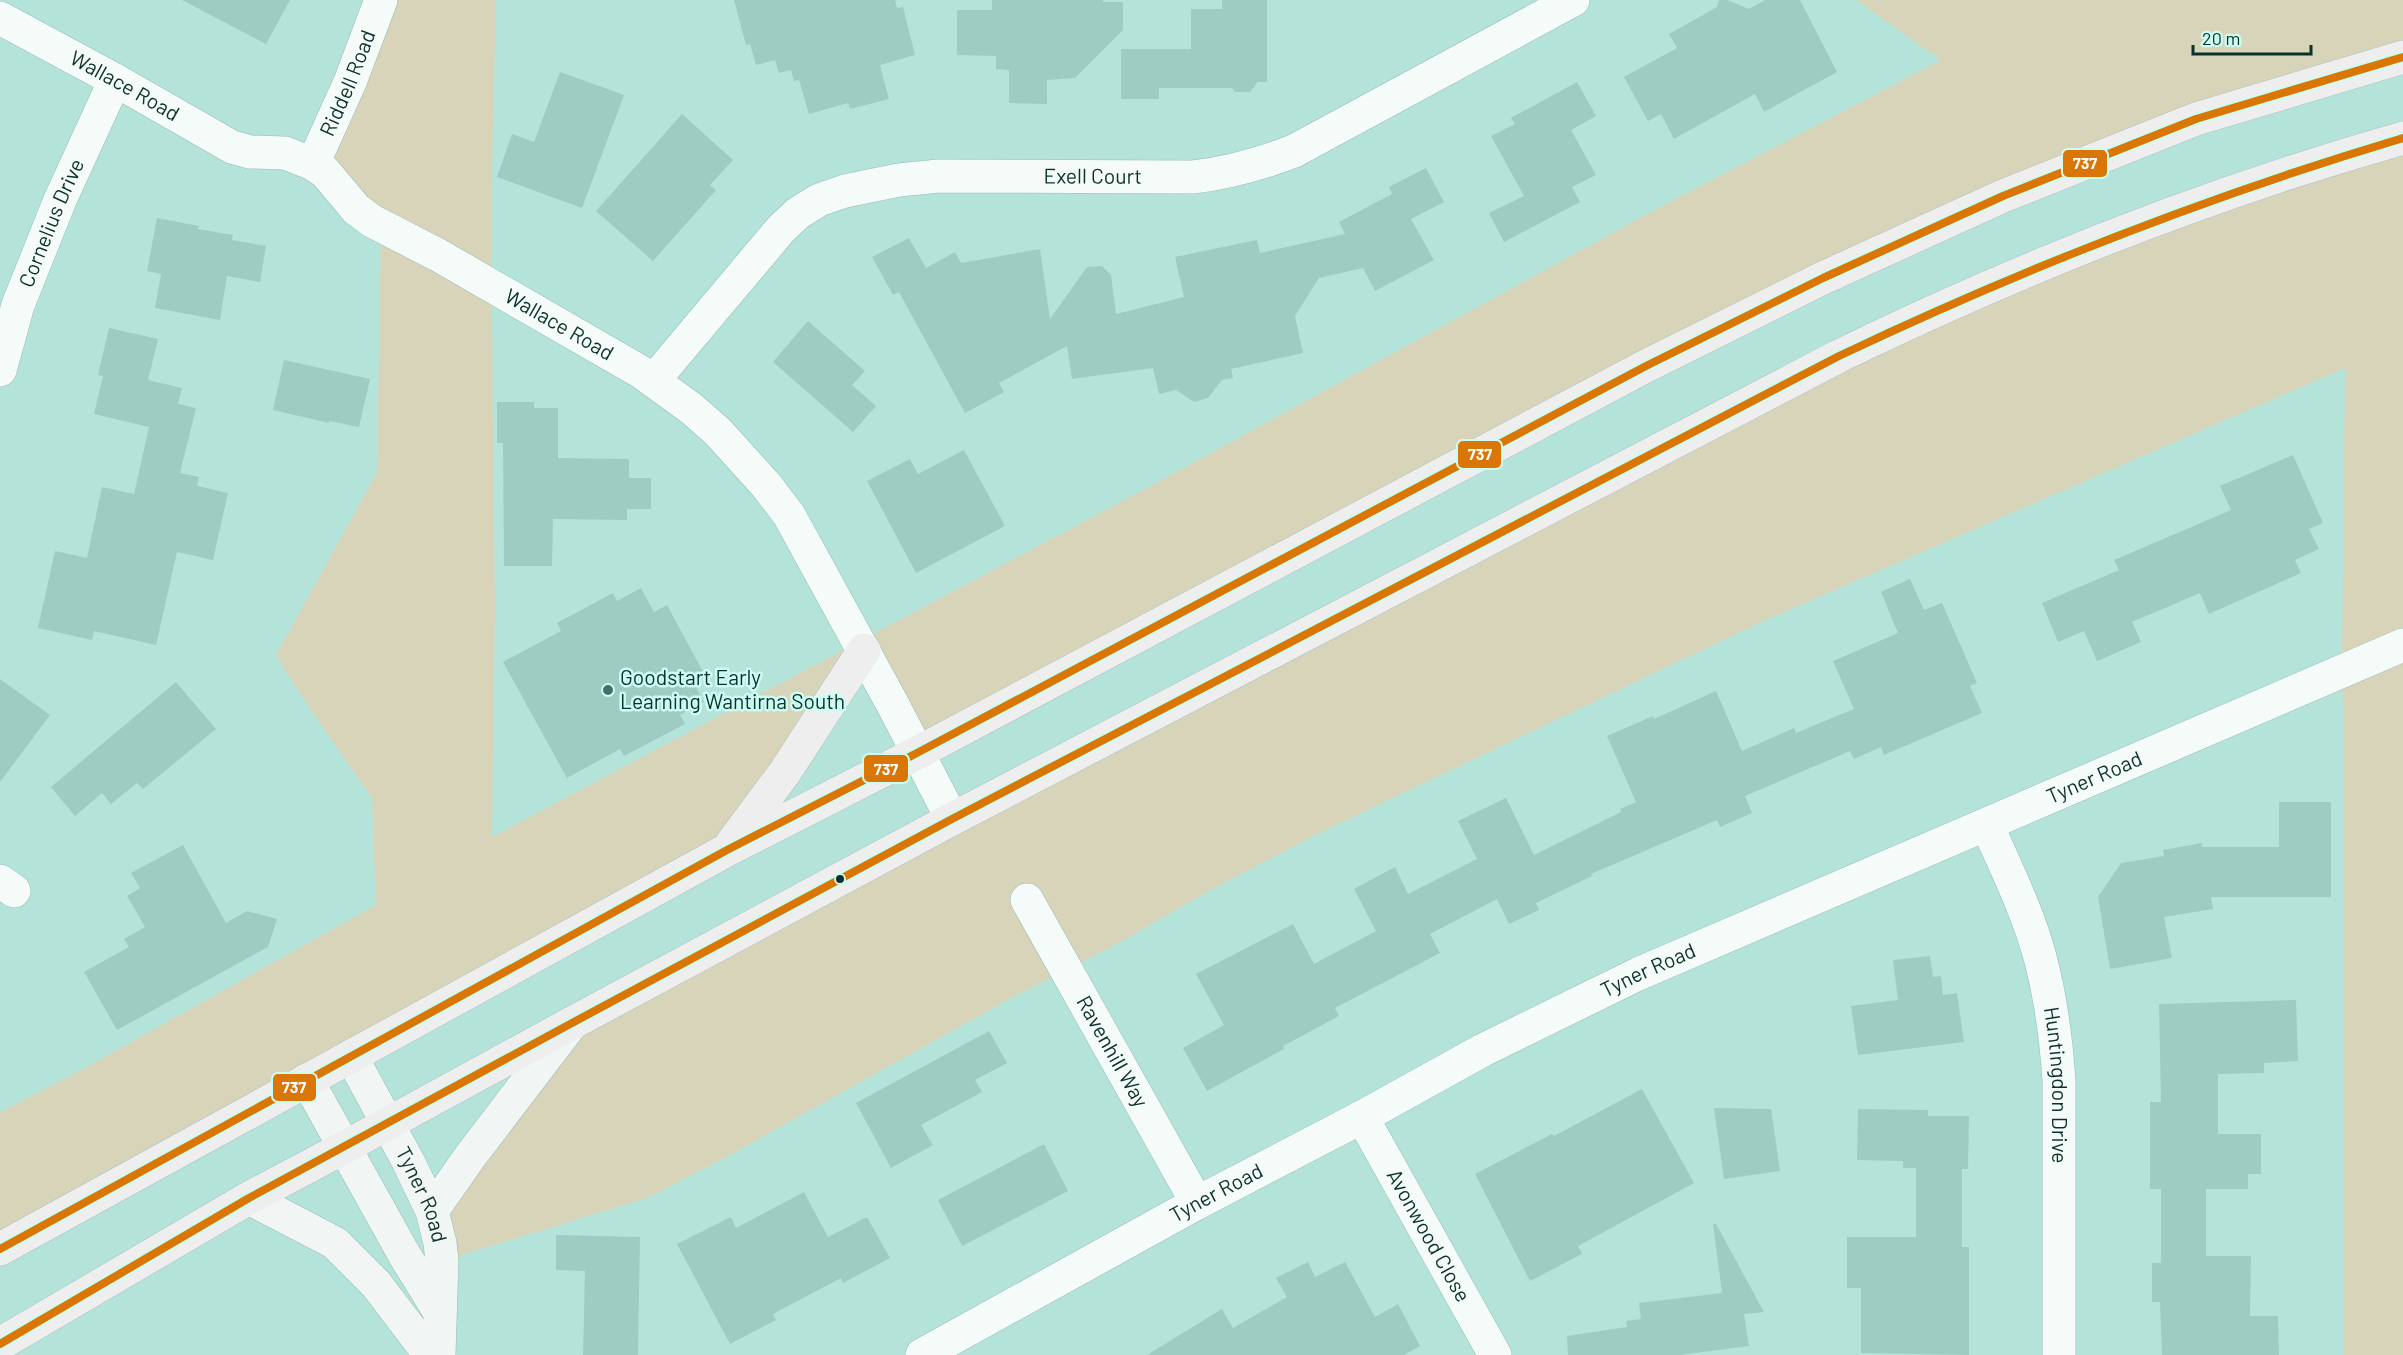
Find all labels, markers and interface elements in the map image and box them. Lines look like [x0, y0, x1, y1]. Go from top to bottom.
scale bar [2193, 18, 2312, 56]
street label: Riddell Road [313, 26, 380, 140]
text: 20 m [2202, 27, 2240, 49]
street label: Wallace Road [66, 44, 184, 125]
line badge: 737 [2062, 149, 2108, 178]
text: 737 [2073, 153, 2097, 172]
street label: Cornelius Drive [12, 154, 88, 290]
street label: Exell Court [1044, 162, 1142, 188]
street label: Wallace Road [501, 282, 619, 365]
line badge: 737 [1457, 440, 1502, 469]
text: 737 [1468, 444, 1492, 463]
place label: Goodstart Early Learning Wantirna South [620, 664, 845, 713]
marker: Goodstart Early Learning Wantirna South [601, 683, 615, 697]
street label: Tyner Road [2042, 745, 2145, 808]
line badge: 737 [863, 754, 909, 783]
text: 737 [874, 759, 898, 778]
unlabelled marker [834, 873, 846, 885]
street label: Tyner Road [1596, 937, 1699, 1001]
street label: Ravenhill Way [1072, 991, 1155, 1111]
street label: Huntingdon Drive [2040, 1005, 2073, 1164]
line badge: 737 [272, 1073, 317, 1102]
text: 737 [282, 1077, 306, 1096]
street label: Tyner Road [391, 1142, 453, 1245]
street label: Tyner Road [1165, 1157, 1266, 1227]
street label: Avonwood Close [1383, 1164, 1477, 1306]

